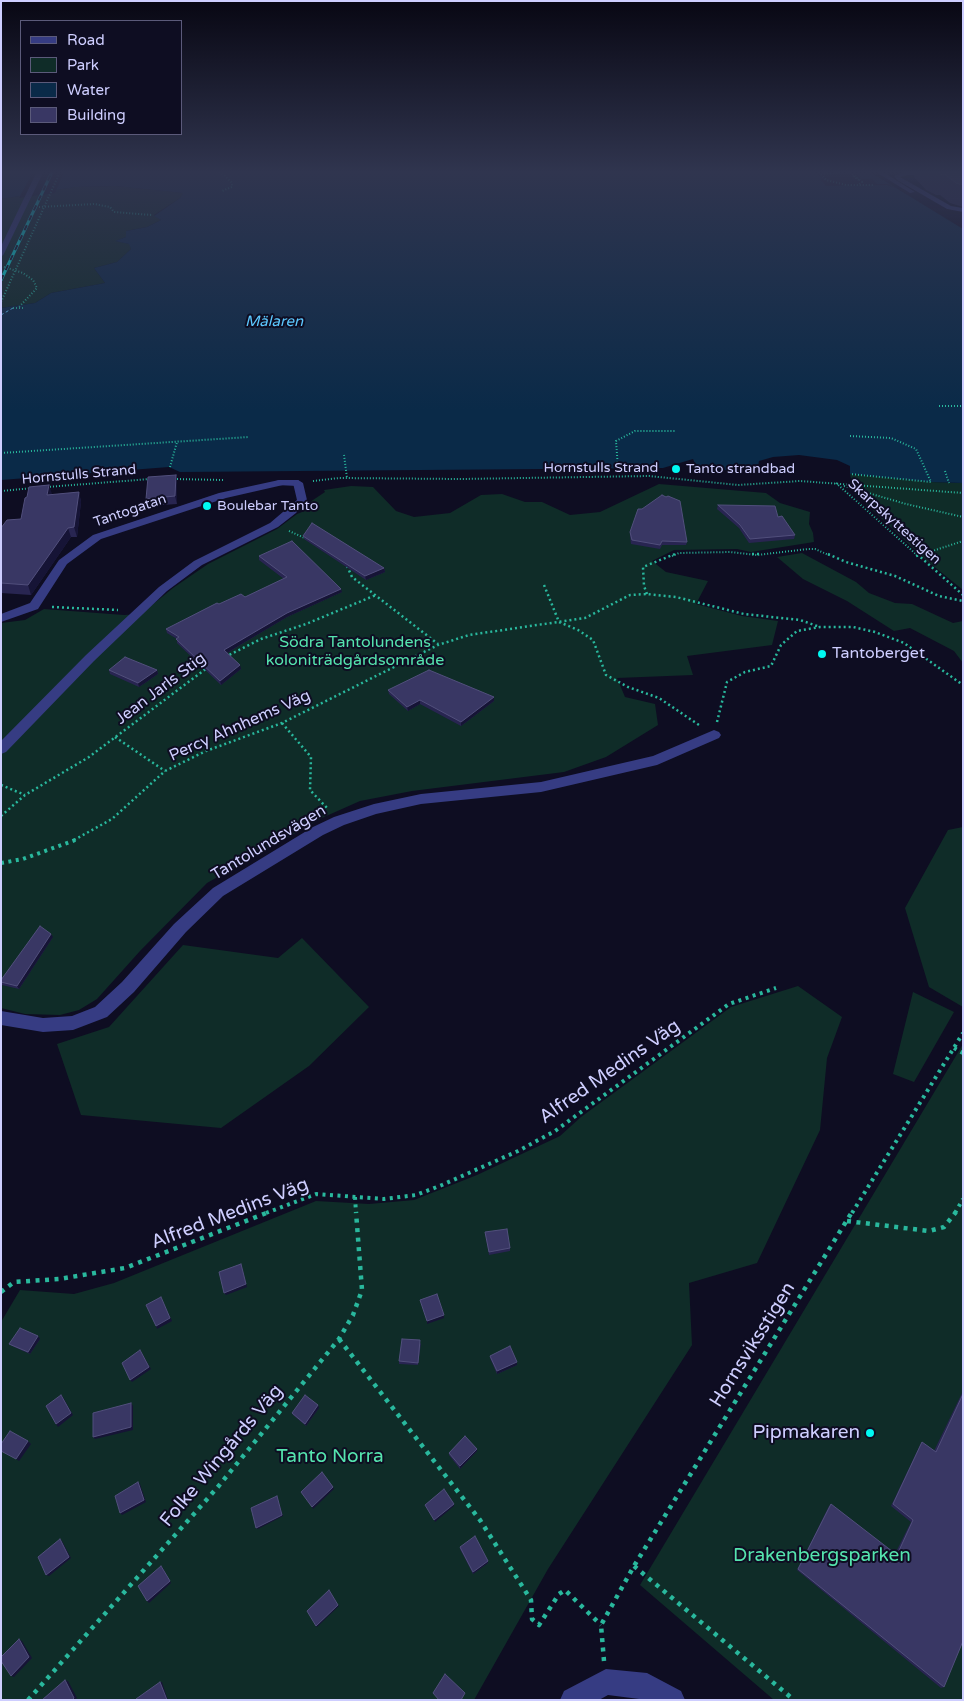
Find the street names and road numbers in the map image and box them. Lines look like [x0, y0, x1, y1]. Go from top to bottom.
street label: Hornstulls Strand [544, 460, 658, 476]
street label: Hornstulls Strand [21, 462, 137, 488]
street label: Skarpskyttestigen [844, 476, 944, 568]
street label: Tantogatan [91, 491, 169, 531]
street label: Jean Jarls Stig [112, 649, 210, 729]
street label: Percy Ahnhems Väg [166, 686, 314, 766]
street label: Tantolundsvägen [208, 801, 330, 885]
street label: Alfred Medins Väg [535, 1015, 685, 1129]
street label: Alfred Medins Väg [148, 1173, 312, 1255]
street label: Hornsviksstigen [705, 1278, 801, 1412]
street label: Folke Wingårds Väg [156, 1380, 288, 1532]

